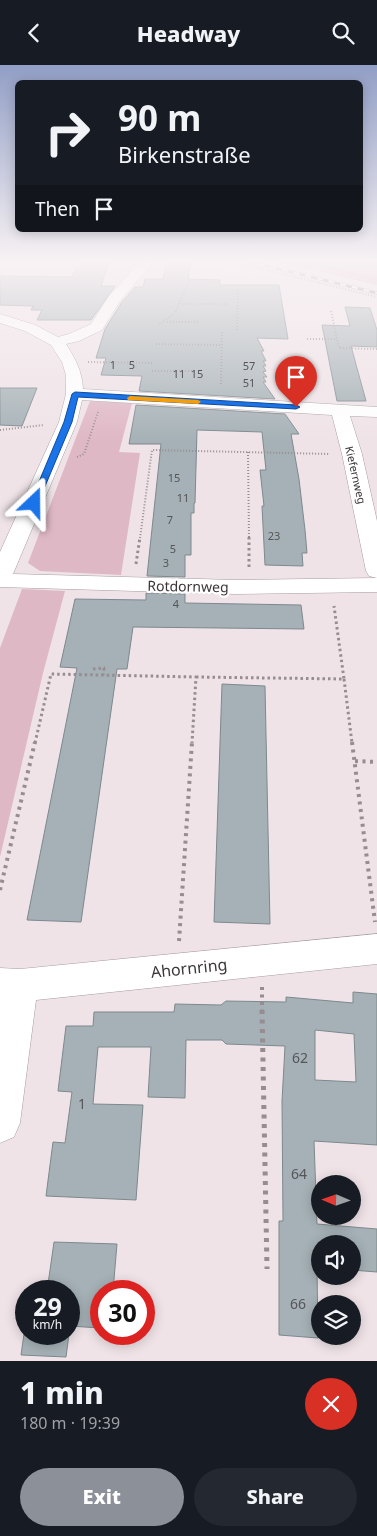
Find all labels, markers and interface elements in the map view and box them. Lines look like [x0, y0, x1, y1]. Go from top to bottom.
text: Headway [137, 18, 240, 48]
icon: back [20, 19, 48, 47]
icon: search [329, 19, 357, 47]
text: 90 m [118, 94, 201, 141]
icon: right [35, 100, 100, 165]
text: Birkenstraße [118, 139, 251, 169]
icon: arrive [90, 195, 118, 223]
text: Then [35, 196, 80, 222]
pin [275, 356, 317, 407]
house number: 1 [110, 357, 116, 372]
house number: 5 [129, 357, 135, 372]
house number: 57 [243, 358, 255, 373]
icon: arrive [282, 363, 310, 391]
house number: 11 [173, 366, 185, 381]
house number: 15 [191, 366, 203, 381]
house number: 51 [243, 375, 255, 390]
street label: Kiefernweg [342, 445, 370, 505]
house number: 15 [168, 470, 180, 485]
position arrow [7, 476, 59, 528]
house number: 11 [177, 490, 189, 505]
house number: 7 [167, 512, 173, 527]
house number: 23 [268, 528, 280, 543]
house number: 5 [170, 541, 176, 556]
house number: 3 [163, 555, 169, 570]
street label: Rotdornweg [147, 576, 229, 596]
house number: 4 [173, 596, 180, 611]
street label: Ahornring [150, 953, 228, 983]
house number: 62 [292, 1048, 308, 1067]
house number: 1 [78, 1094, 86, 1113]
house number: 64 [291, 1164, 307, 1183]
north arrow [311, 1175, 361, 1225]
map controls [311, 1175, 361, 1345]
button: sound [311, 1235, 361, 1285]
speed limit sign: 30 [90, 1280, 155, 1345]
text: 29 [33, 1289, 62, 1323]
house number: 66 [290, 1294, 306, 1313]
button: layers [311, 1295, 361, 1345]
text: km/h [33, 1316, 62, 1333]
text: 1 min [20, 1372, 104, 1413]
button: close [305, 1378, 357, 1430]
text: 180 m · 19:39 [20, 1412, 120, 1434]
button: Exit [20, 1468, 184, 1526]
button: Share [194, 1468, 357, 1526]

